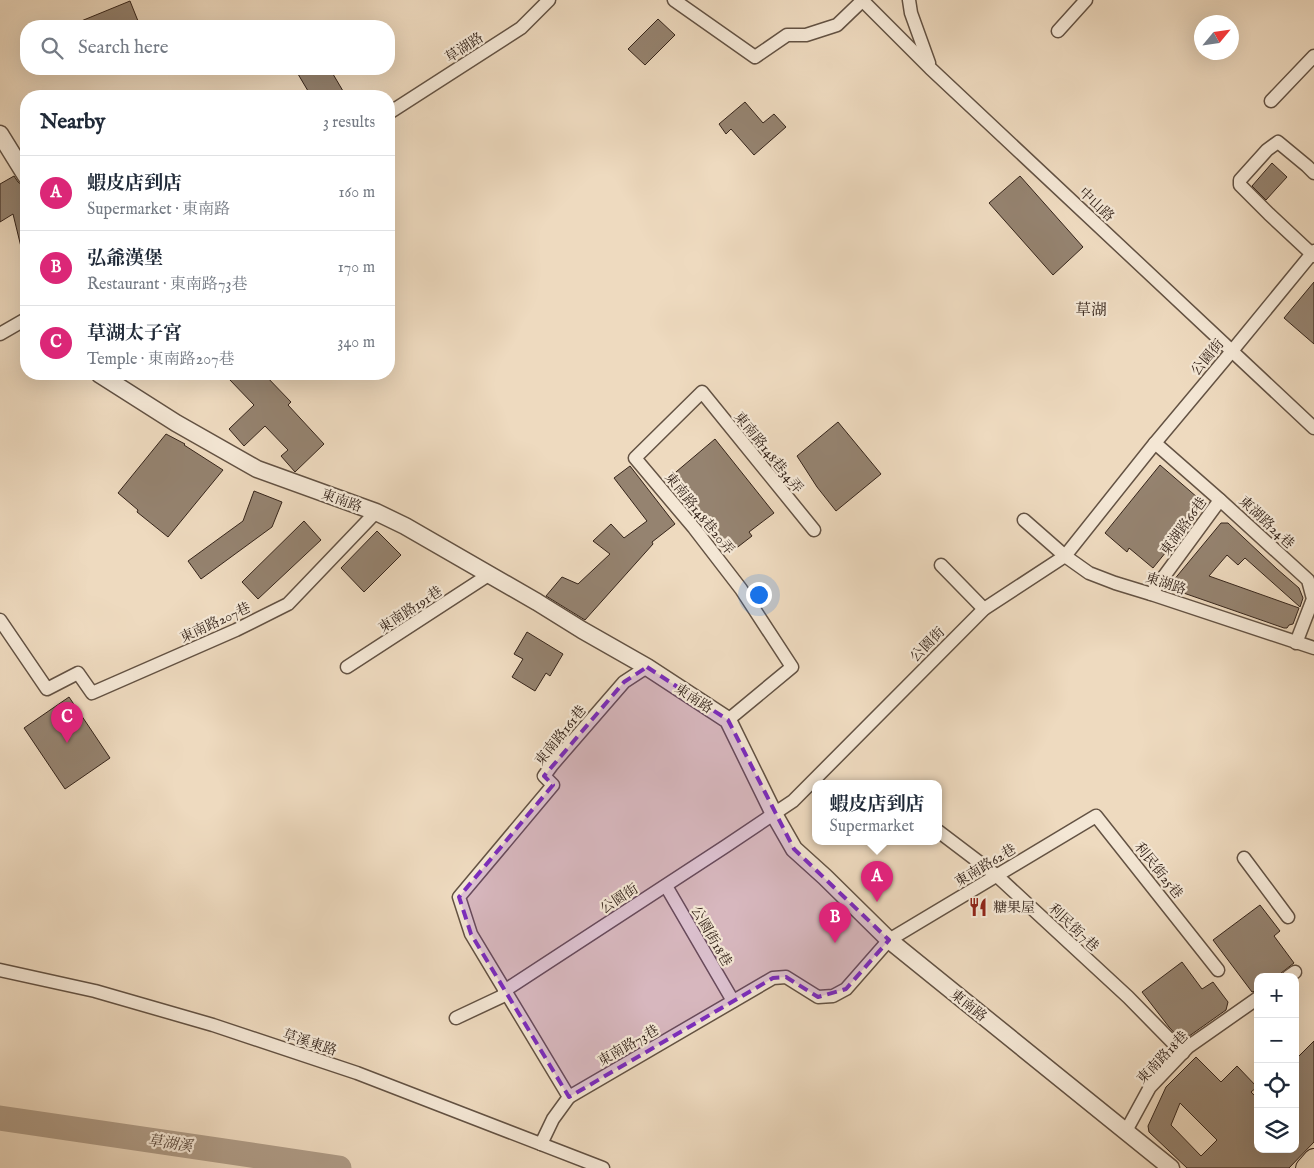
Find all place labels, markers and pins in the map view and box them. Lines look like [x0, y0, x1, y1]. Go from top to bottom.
pin: C [51, 702, 83, 743]
pin: A [861, 861, 893, 902]
restaurant icon: 糖果屋 [967, 896, 989, 918]
place label: 糖果屋 [993, 899, 1035, 917]
pin: B [819, 902, 851, 943]

